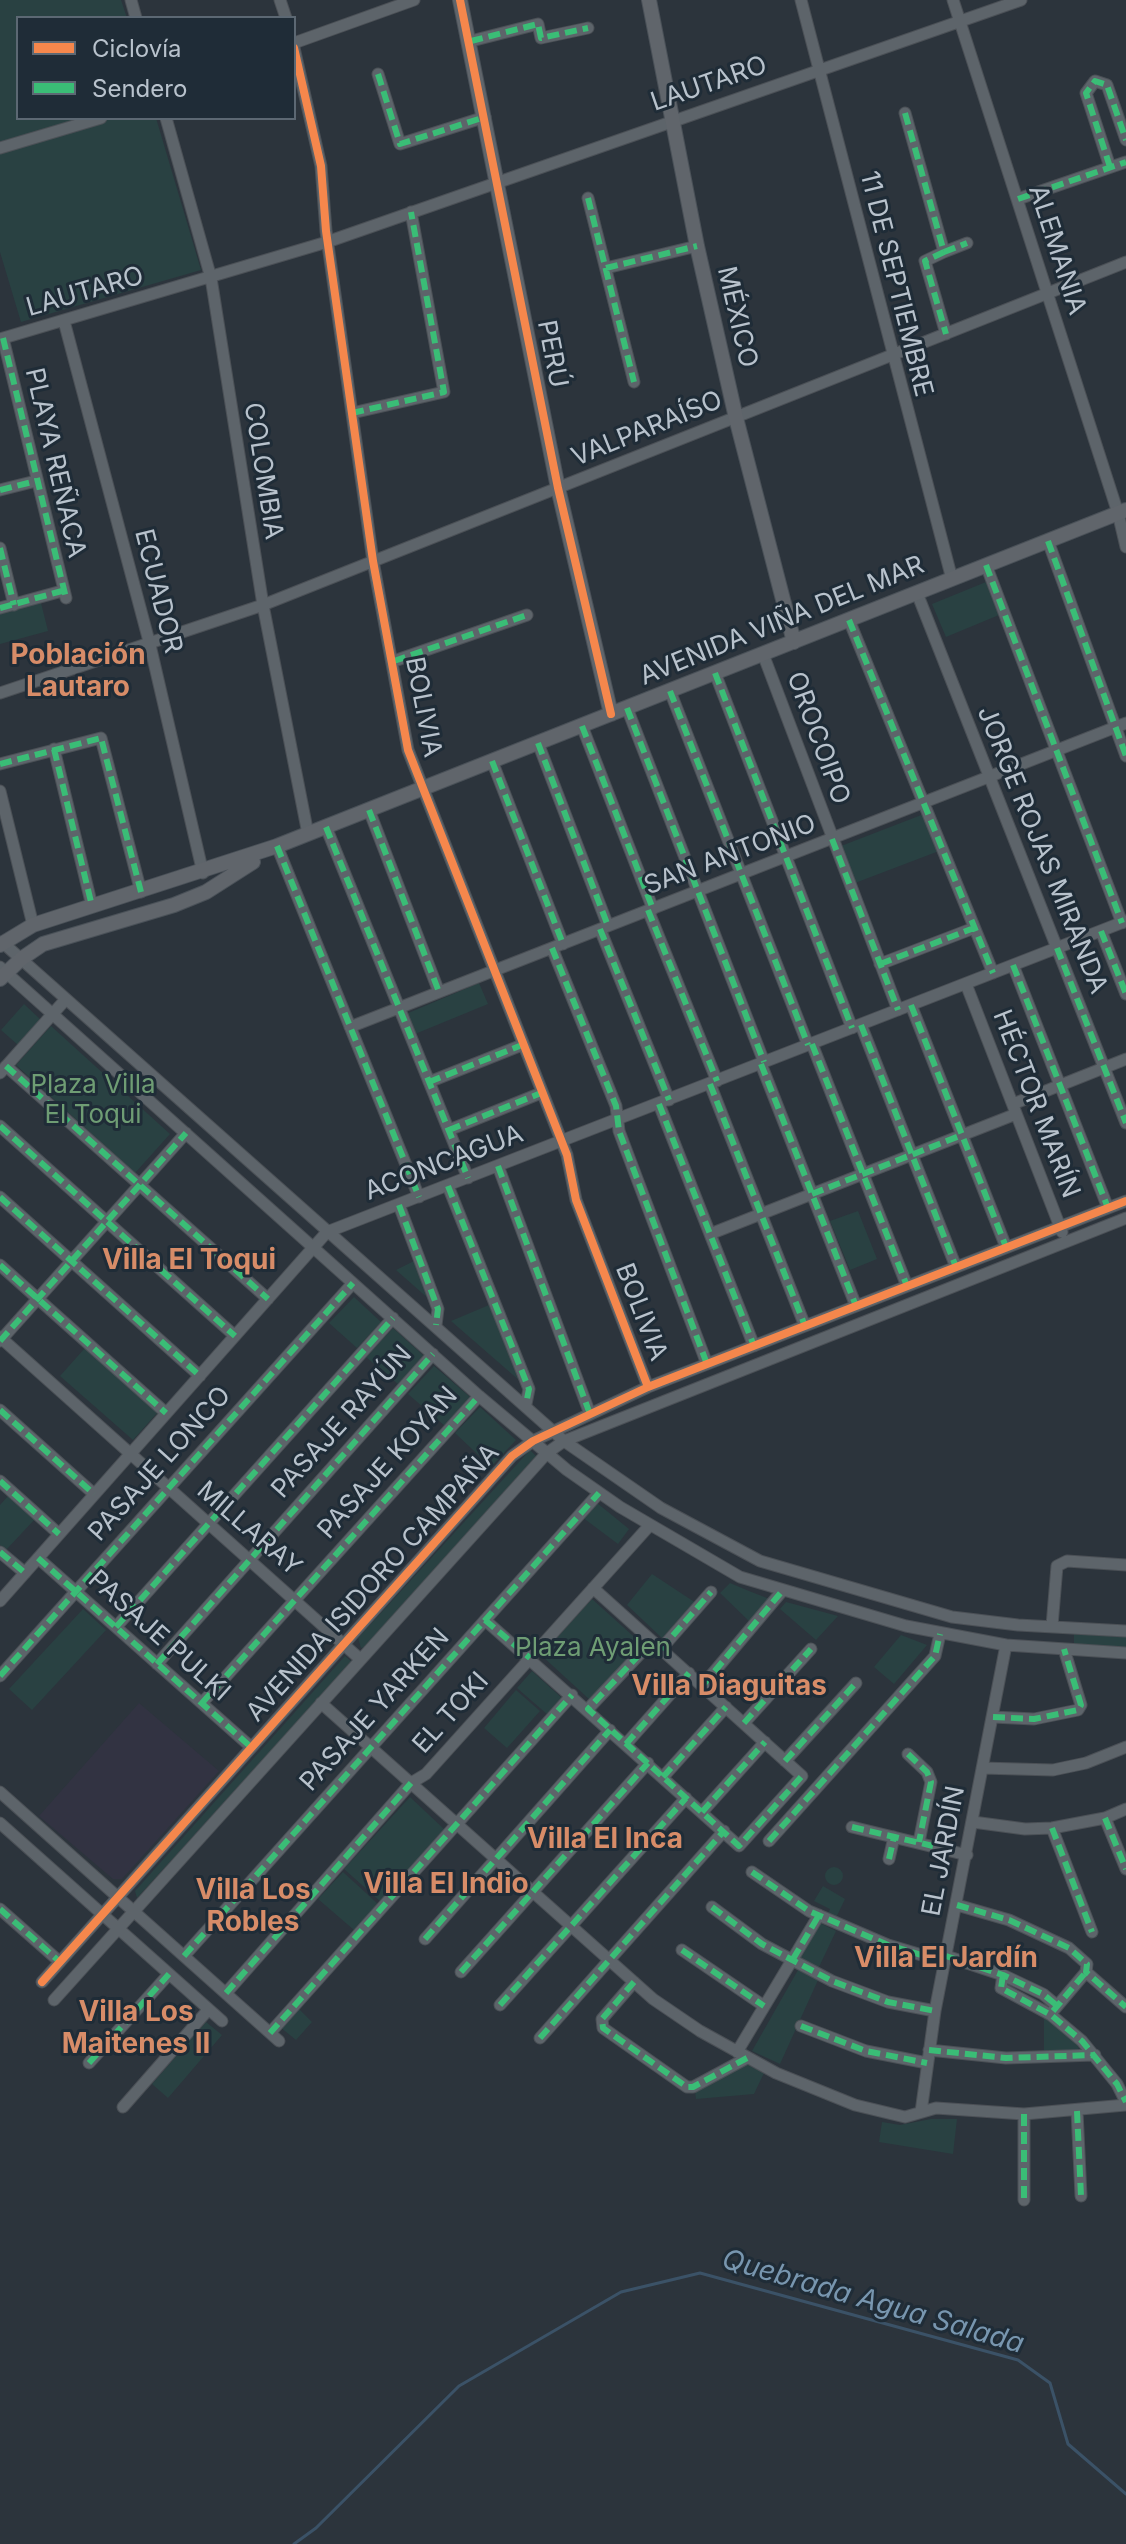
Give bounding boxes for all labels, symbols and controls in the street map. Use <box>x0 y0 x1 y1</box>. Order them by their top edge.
legend <box>16 16 296 120</box>
text: Ciclovía <box>92 34 182 63</box>
street label: LAUTARO <box>647 50 771 118</box>
text: Sendero <box>92 74 187 103</box>
street label: 11 DE SEPTIEMBRE <box>853 168 939 400</box>
street label: ALEMANIA <box>1021 181 1093 319</box>
street label: LAUTARO <box>23 260 147 324</box>
street label: MÉXICO <box>710 263 764 371</box>
street label: PERÚ <box>530 317 574 391</box>
street label: PLAYA REÑACA <box>18 365 92 561</box>
street label: VALPARAÍSO <box>567 385 727 473</box>
street label: COLOMBIA <box>237 400 289 542</box>
street label: ECUADOR <box>128 526 188 656</box>
street label: AVENIDA VIÑA DEL MAR <box>635 550 929 692</box>
district label: Población Lautaro <box>10 639 146 705</box>
street label: BOLIVIA <box>398 654 448 760</box>
street label: OROCOIPO <box>780 667 856 809</box>
street label: JORGE ROJAS MIRANDA <box>970 702 1114 998</box>
street label: SAN ANTONIO <box>640 808 820 902</box>
street label: HÉCTOR MARÍN <box>986 1006 1086 1202</box>
park label: Plaza Villa El Toqui <box>30 1069 156 1130</box>
street label: ACONCAGUA <box>360 1118 528 1208</box>
district label: Villa El Toqui <box>102 1244 276 1278</box>
street label: BOLIVIA <box>608 1259 674 1365</box>
street label: PASAJE RAYÚN <box>265 1339 419 1505</box>
street label: PASAJE LONCO <box>82 1380 238 1548</box>
street label: PASAJE KOYAN <box>312 1381 464 1545</box>
street label: AVENIDA ISIDORO CAMPAÑA <box>240 1438 506 1728</box>
street label: MILLARAY <box>190 1475 308 1583</box>
street label: PASAJE PULKI <box>82 1564 236 1708</box>
street label: PASAJE YARKEN <box>294 1622 456 1798</box>
park label: Plaza Ayalen <box>515 1632 671 1664</box>
street label: EL TOKI <box>407 1666 495 1760</box>
district label: Villa Diaguitas <box>631 1670 827 1704</box>
street label: EL JARDÍN <box>916 1783 972 1919</box>
district label: Villa El Inca <box>527 1823 683 1857</box>
district label: Villa El Indio <box>363 1868 529 1902</box>
district label: Villa Los Robles <box>195 1874 311 1940</box>
district label: Villa El Jardín <box>854 1942 1038 1976</box>
district label: Villa Los Maitenes II <box>62 1996 210 2062</box>
water label: Quebrada Agua Salada <box>718 2243 1028 2361</box>

